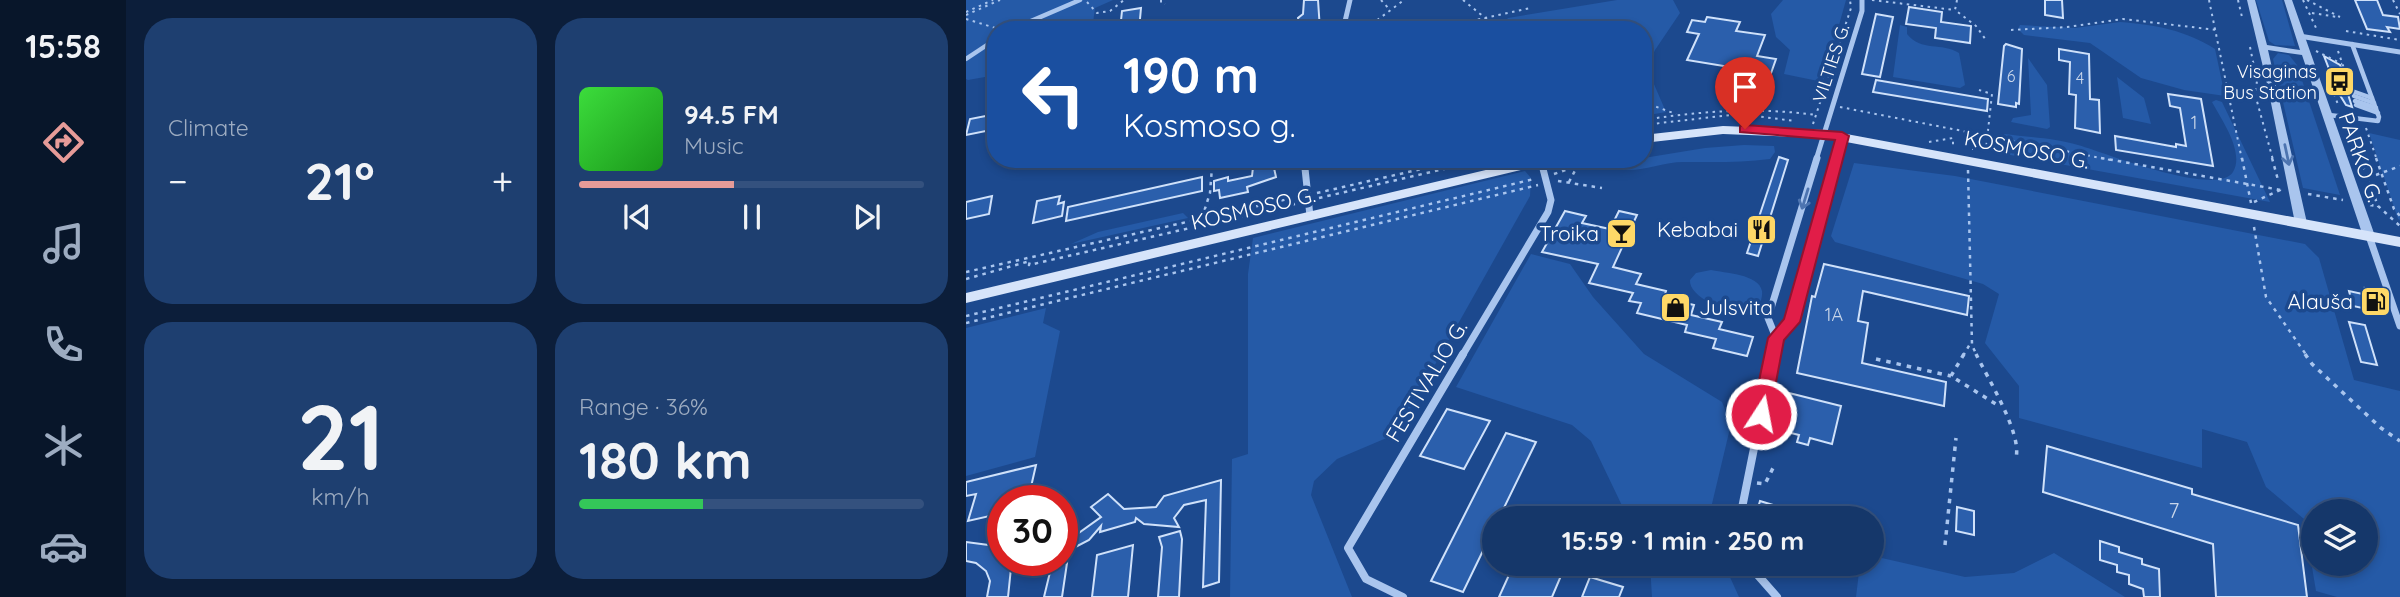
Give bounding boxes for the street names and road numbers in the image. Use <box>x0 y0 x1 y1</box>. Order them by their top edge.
street label: VILTIES G. <box>1807 21 1855 105</box>
street label: PARKO G. <box>2334 109 2388 205</box>
street label: KOSMOSO G. <box>1962 124 2092 174</box>
street label: KOSMOSO G. <box>1188 181 1318 235</box>
street label: FESTIVALIO G. <box>1380 316 1472 446</box>

